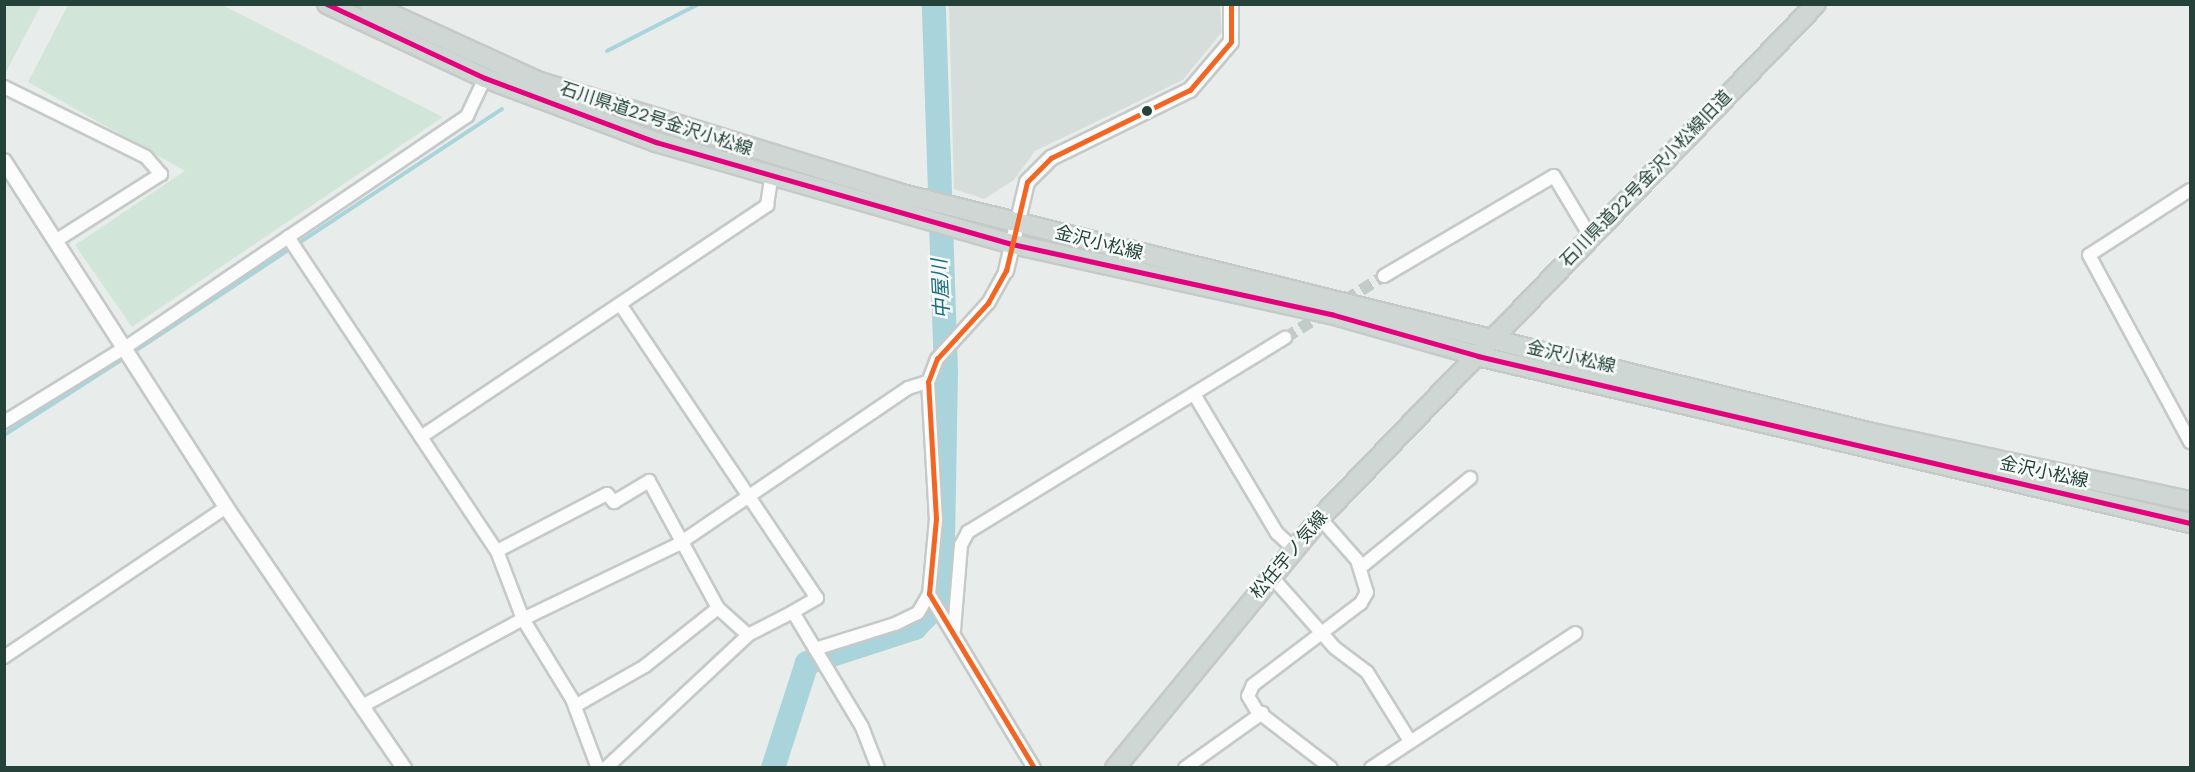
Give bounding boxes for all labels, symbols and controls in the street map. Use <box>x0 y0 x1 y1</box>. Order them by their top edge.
street label: 石川県道22号金沢小松線 <box>557 78 755 160</box>
street label: 石川県道22号金沢小松線旧道 <box>1556 86 1736 272</box>
unlabelled marker <box>1141 105 1153 117</box>
street label: 金沢小松線 <box>1053 222 1145 264</box>
water label: 中屋川 <box>927 258 955 320</box>
street label: 金沢小松線 <box>1525 336 1617 378</box>
street label: 金沢小松線 <box>1998 452 2090 492</box>
street label: 松任宇ノ気線 <box>1246 507 1332 603</box>

